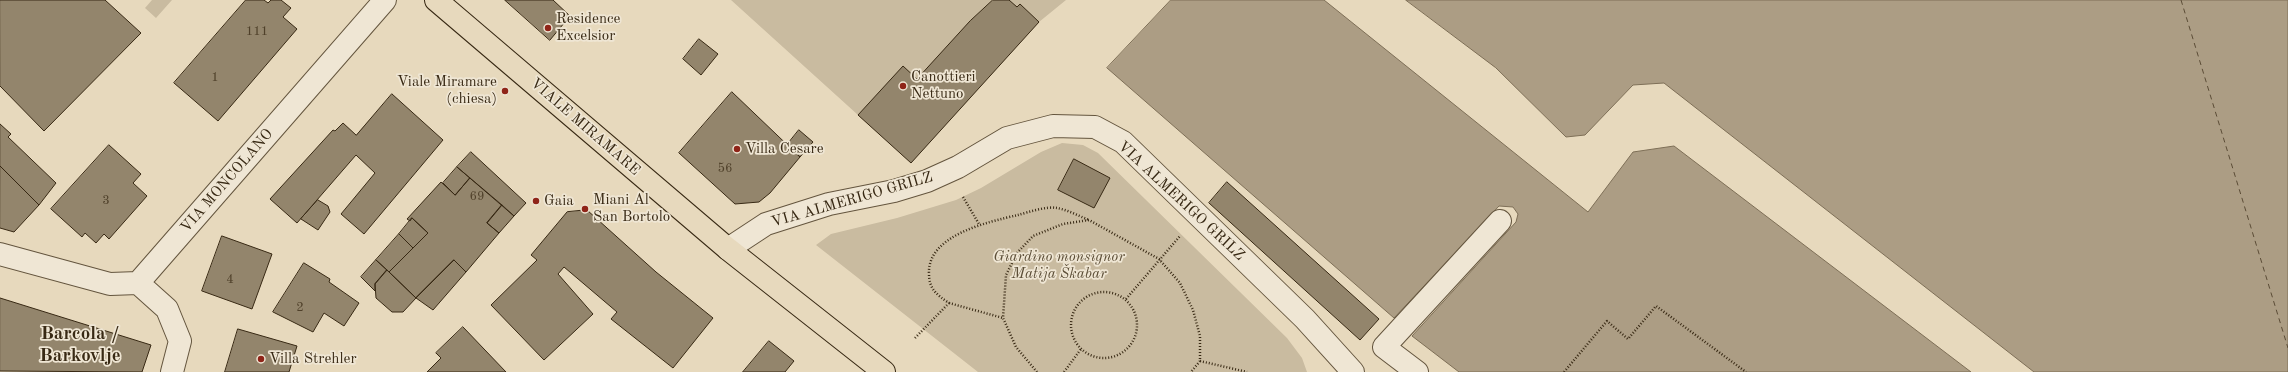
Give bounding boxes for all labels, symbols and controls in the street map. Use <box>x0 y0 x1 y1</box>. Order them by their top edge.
place label: Residence Excelsior <box>556 10 620 45</box>
marker: Residence Excelsior <box>543 23 553 33</box>
house number: 111 <box>246 24 268 40</box>
place label: Canottieri Nettuno <box>911 68 976 103</box>
house number: 1 <box>211 70 219 86</box>
place label: Viale Miramare (chiesa) <box>397 73 497 108</box>
street label: VIALE MIRAMARE <box>527 74 643 180</box>
marker: Canottieri Nettuno <box>898 81 908 91</box>
marker: Viale Miramare (chiesa) <box>500 86 510 96</box>
street label: VIA MONCOLANO <box>177 125 277 237</box>
street label: VIA ALMERIGO GRILZ <box>1114 137 1248 265</box>
place label: Villa Cesare <box>745 140 824 158</box>
marker: Villa Cesare <box>732 144 742 154</box>
house number: 56 <box>717 161 733 177</box>
street label: VIA ALMERIGO GRILZ <box>769 168 935 232</box>
house number: 69 <box>469 189 485 205</box>
place label: Miani Al San Bortolo <box>593 191 670 226</box>
place label: Gaia <box>544 192 574 210</box>
house number: 3 <box>102 193 110 209</box>
marker: Gaia <box>531 196 541 206</box>
marker: Miani Al San Bortolo <box>580 204 590 214</box>
park label: Giardino monsignor Matija Škabar <box>993 248 1125 283</box>
house number: 4 <box>226 272 234 288</box>
house number: 2 <box>296 300 304 316</box>
district label: Barcola / Barkovlje <box>39 323 121 367</box>
place label: Villa Strehler <box>269 350 357 368</box>
marker: Villa Strehler <box>256 354 266 364</box>

